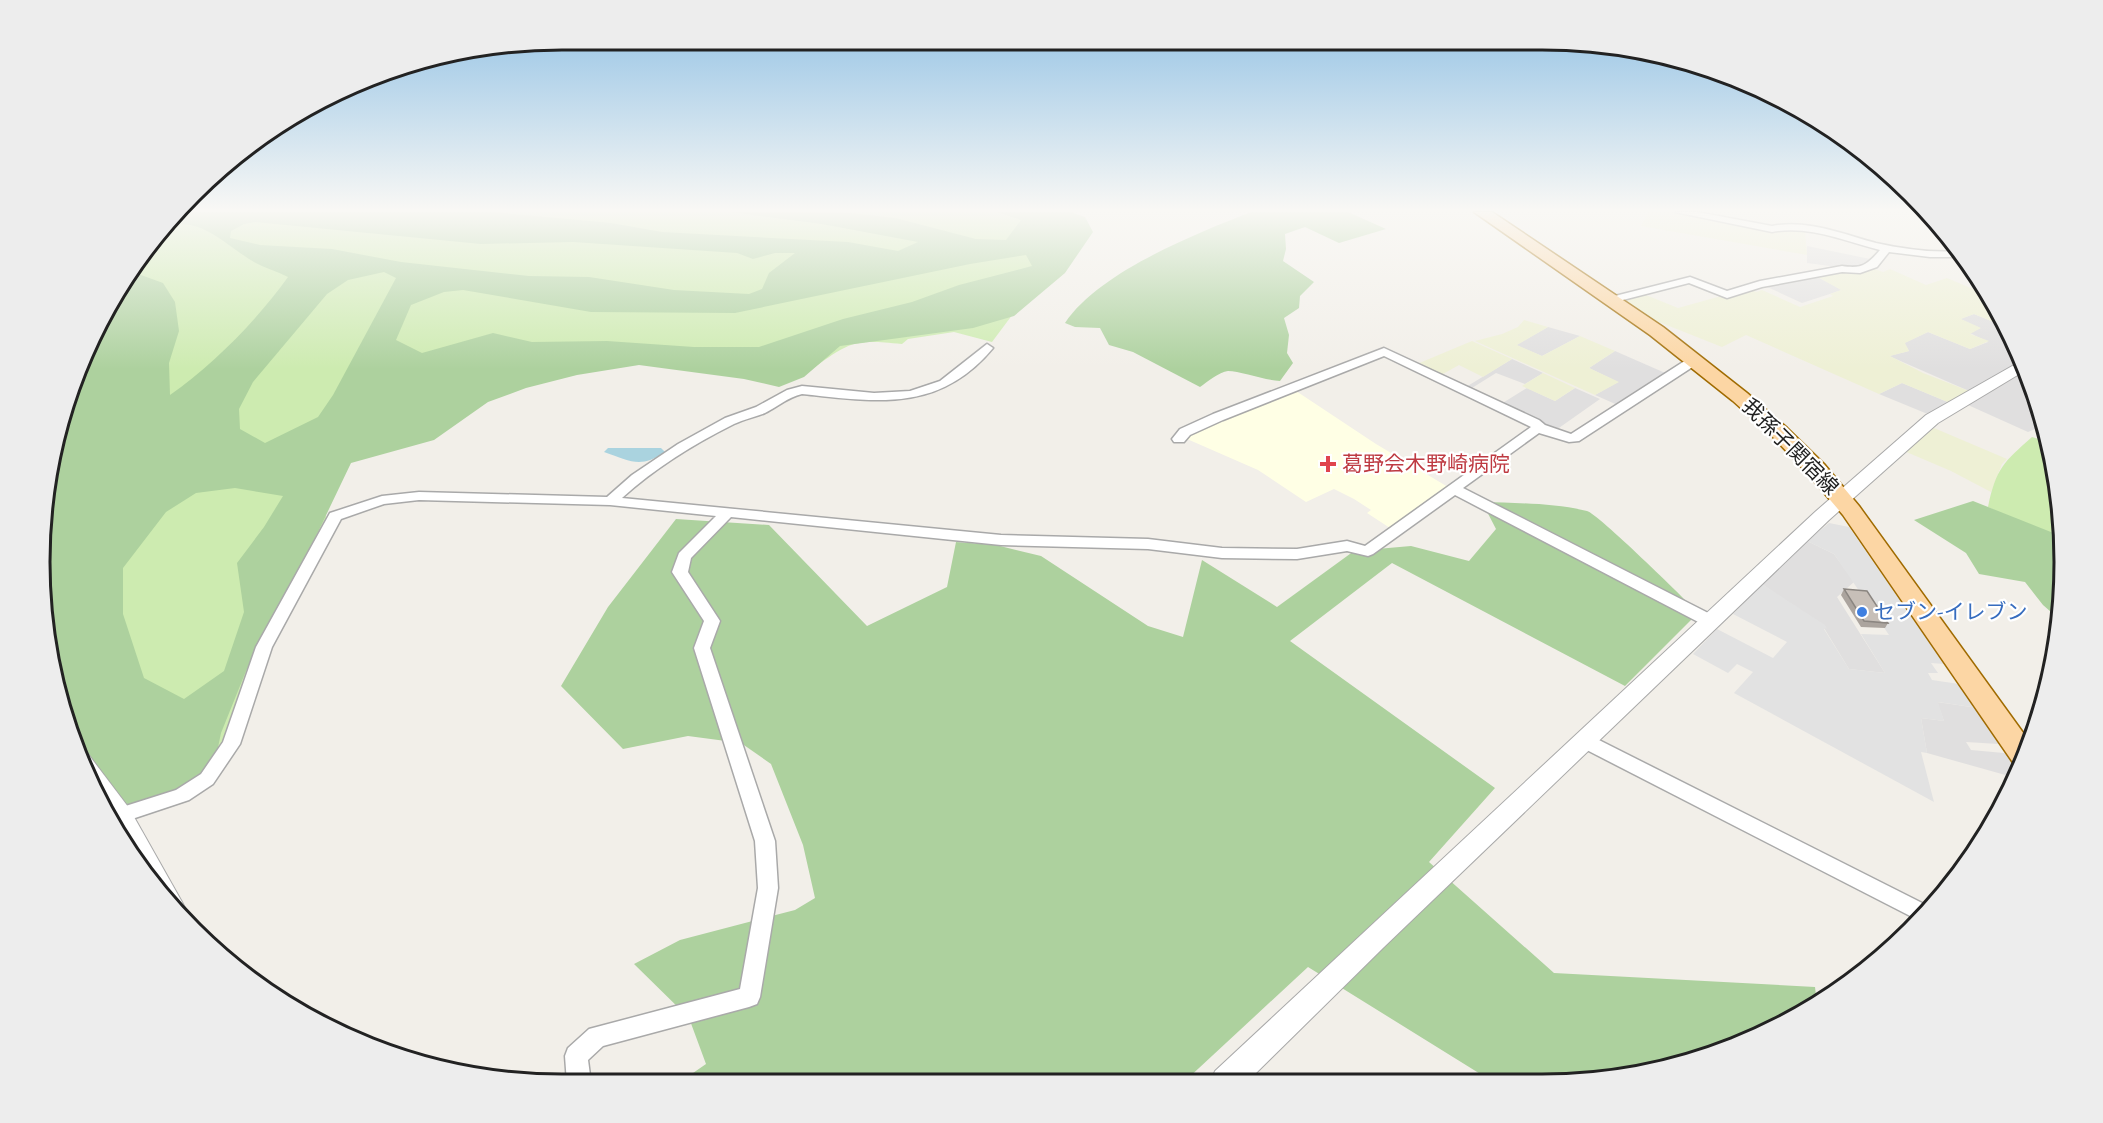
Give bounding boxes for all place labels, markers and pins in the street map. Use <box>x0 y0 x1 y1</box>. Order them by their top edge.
place label: 葛野会木野崎病院 <box>1342 453 1510 475</box>
marker: 葛野会木野崎病院 <box>1319 455 1337 473</box>
place label: セブン-イレブン <box>1874 600 2027 623</box>
marker: セブン-イレブン <box>1855 605 1869 619</box>

